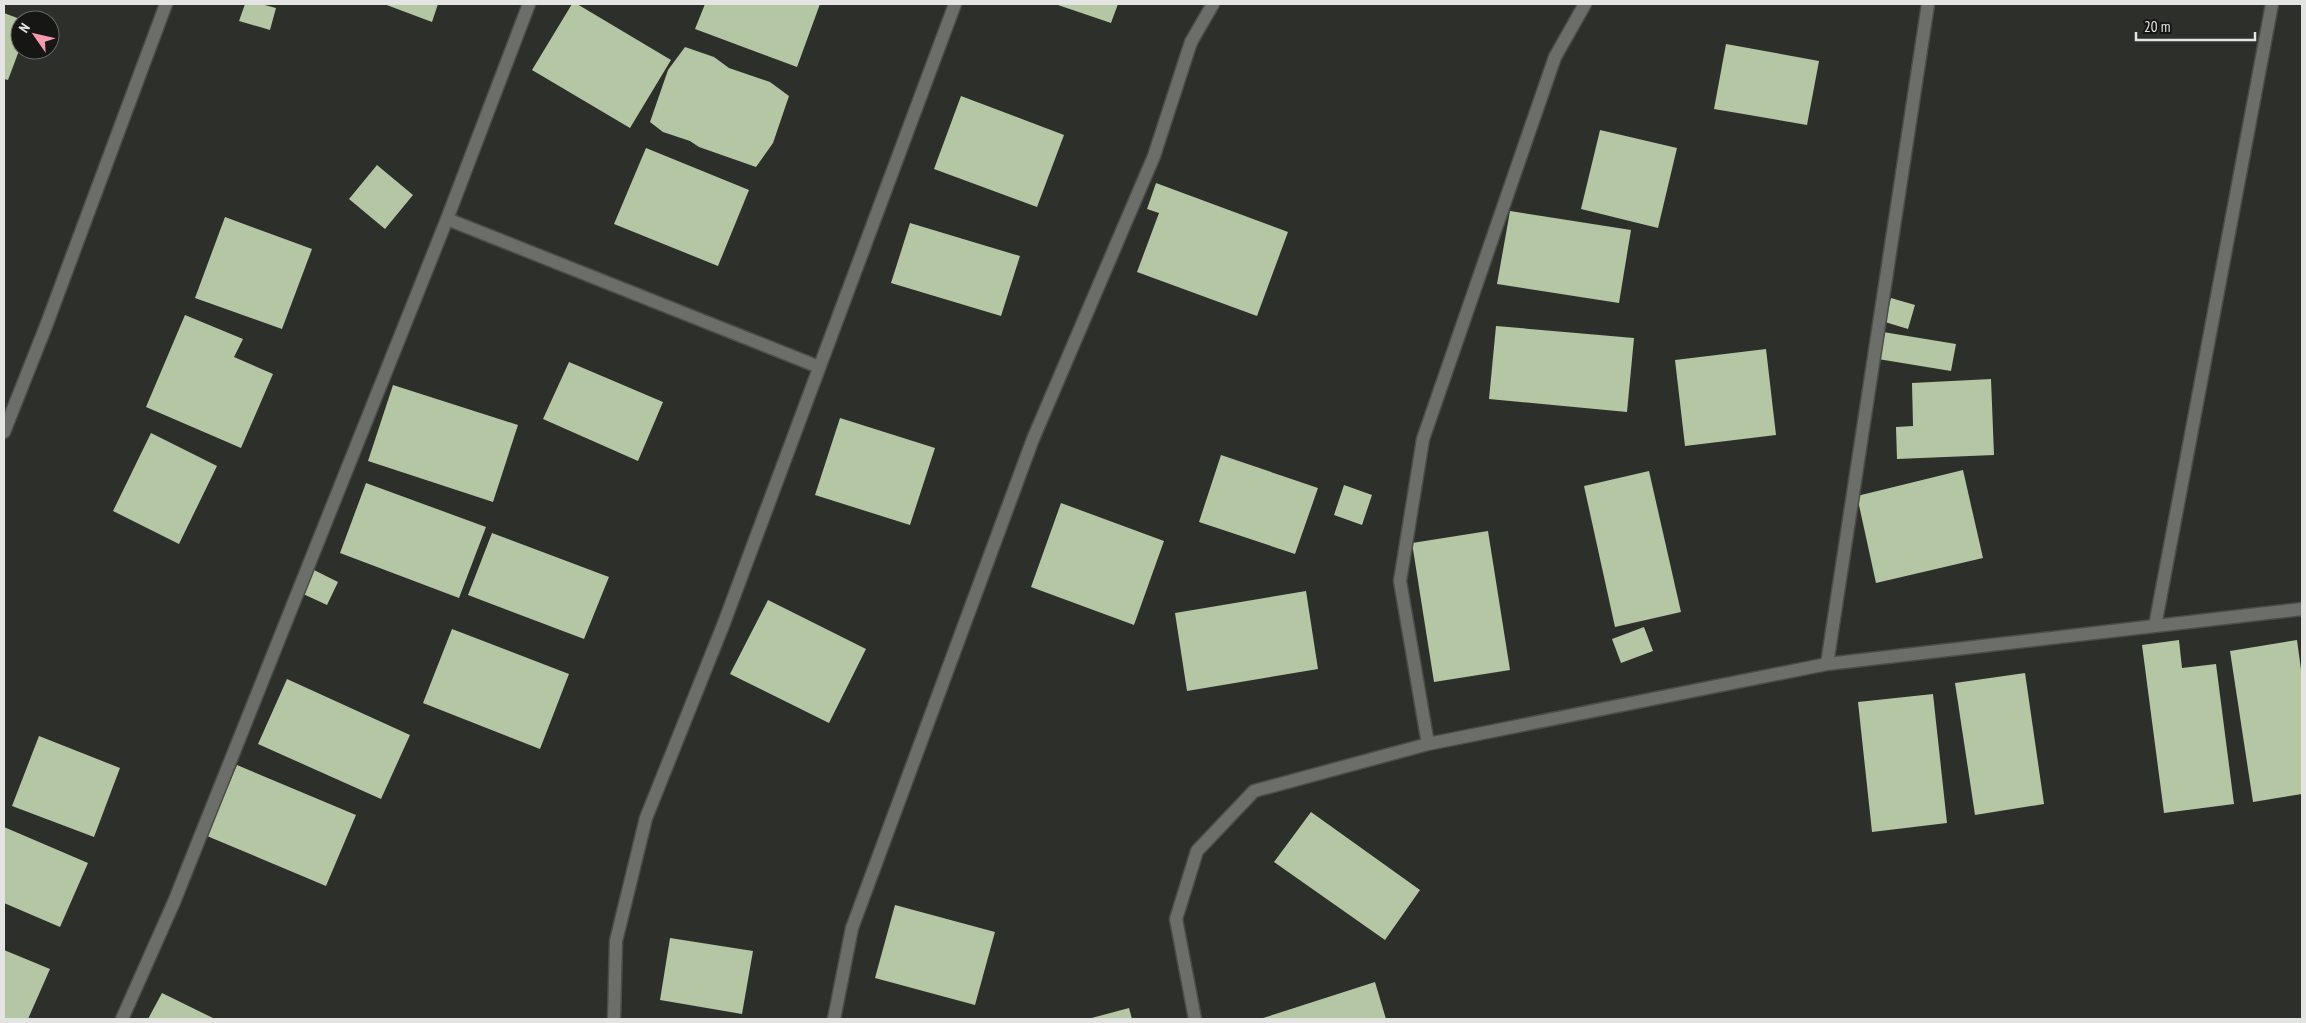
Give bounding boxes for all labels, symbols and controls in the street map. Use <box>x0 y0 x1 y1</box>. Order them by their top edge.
north arrow <box>10 10 60 60</box>
scale bar <box>2136 10 2255 42</box>
text: 20 m <box>2144 17 2170 36</box>
text: N <box>15 20 34 36</box>

